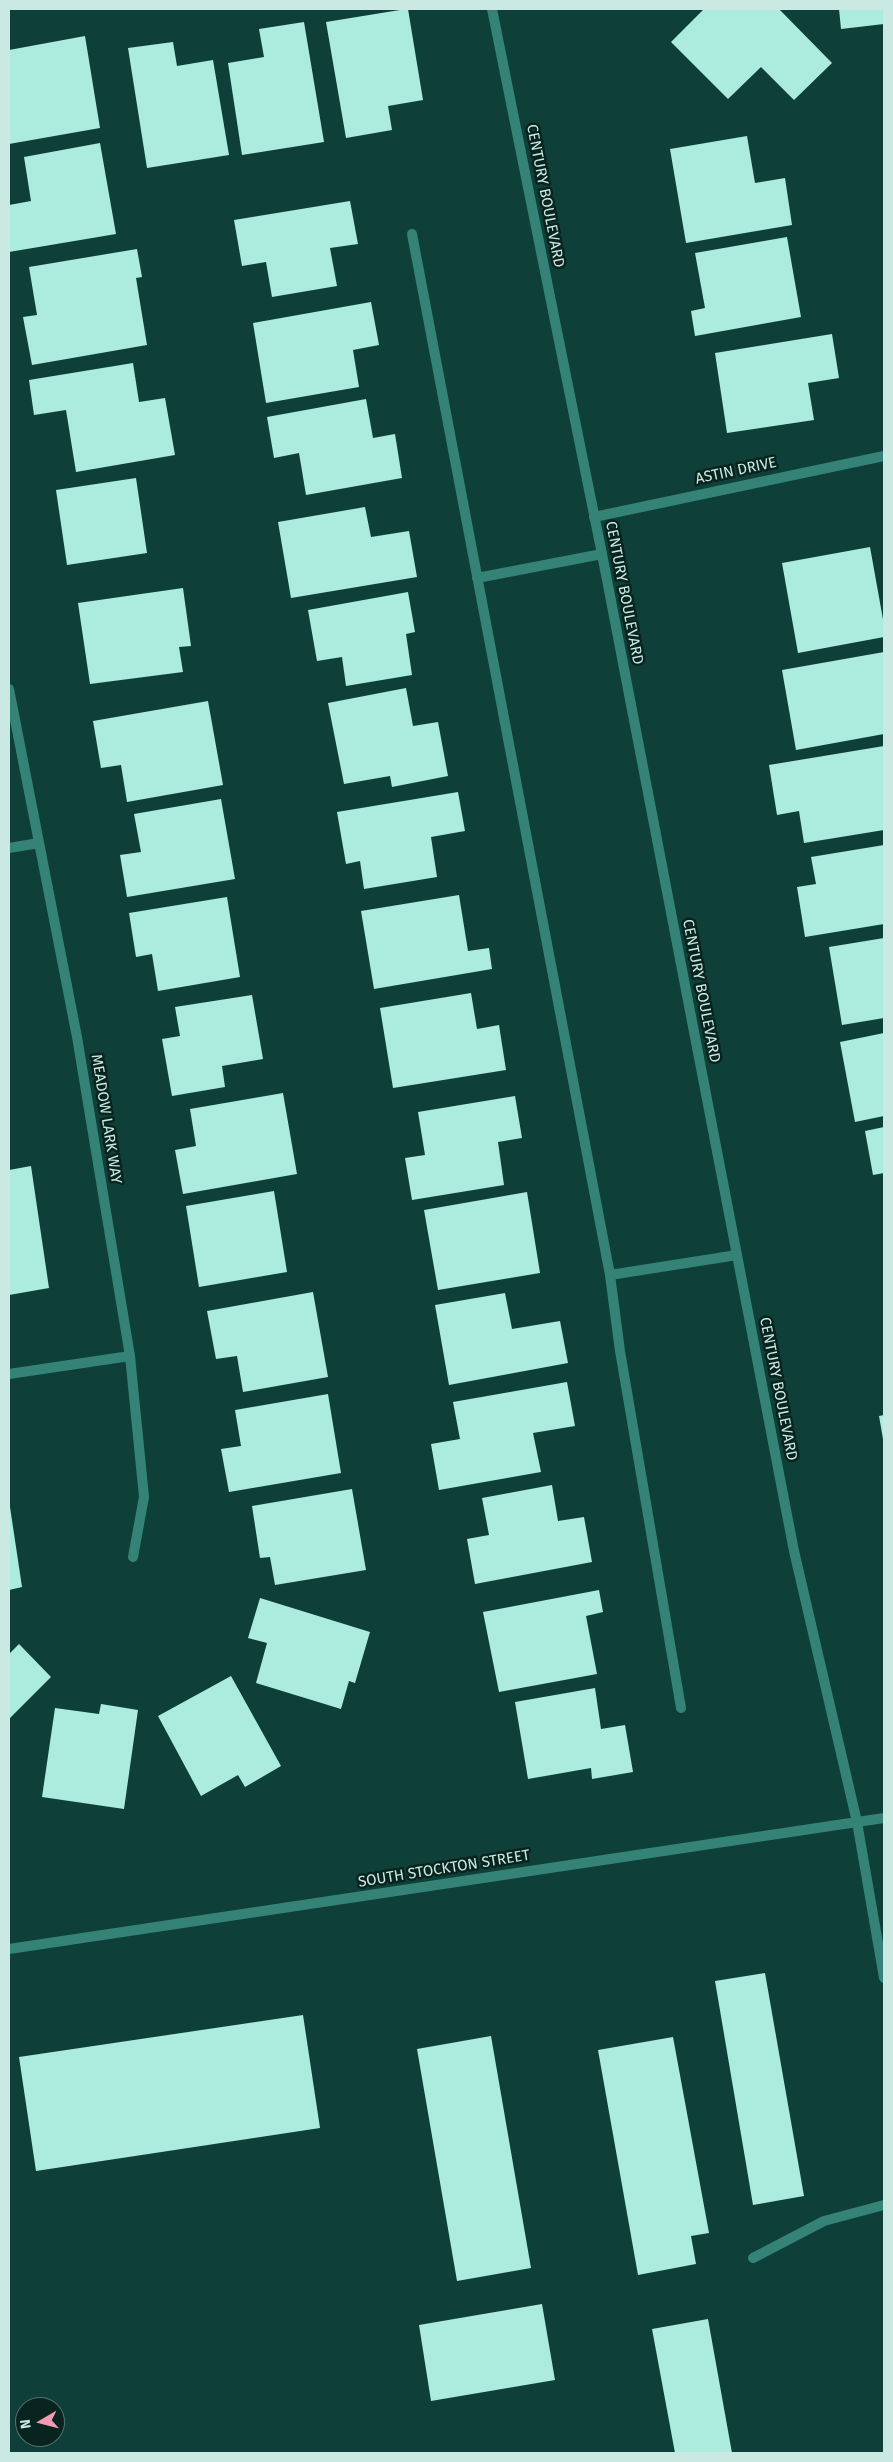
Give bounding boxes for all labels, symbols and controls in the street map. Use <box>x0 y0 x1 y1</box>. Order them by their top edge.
street label: CENTURY BOULEVARD <box>522 123 568 269</box>
street label: ASTIN DRIVE <box>694 454 778 488</box>
street label: CENTURY BOULEVARD <box>601 520 647 666</box>
street label: CENTURY BOULEVARD <box>678 918 724 1064</box>
street label: MEADOW LARK WAY <box>87 1053 125 1185</box>
street label: CENTURY BOULEVARD <box>755 1316 801 1462</box>
street label: SOUTH STOCKTON STREET <box>357 1847 531 1891</box>
north arrow <box>15 2397 65 2447</box>
text: N <box>17 2418 35 2430</box>

